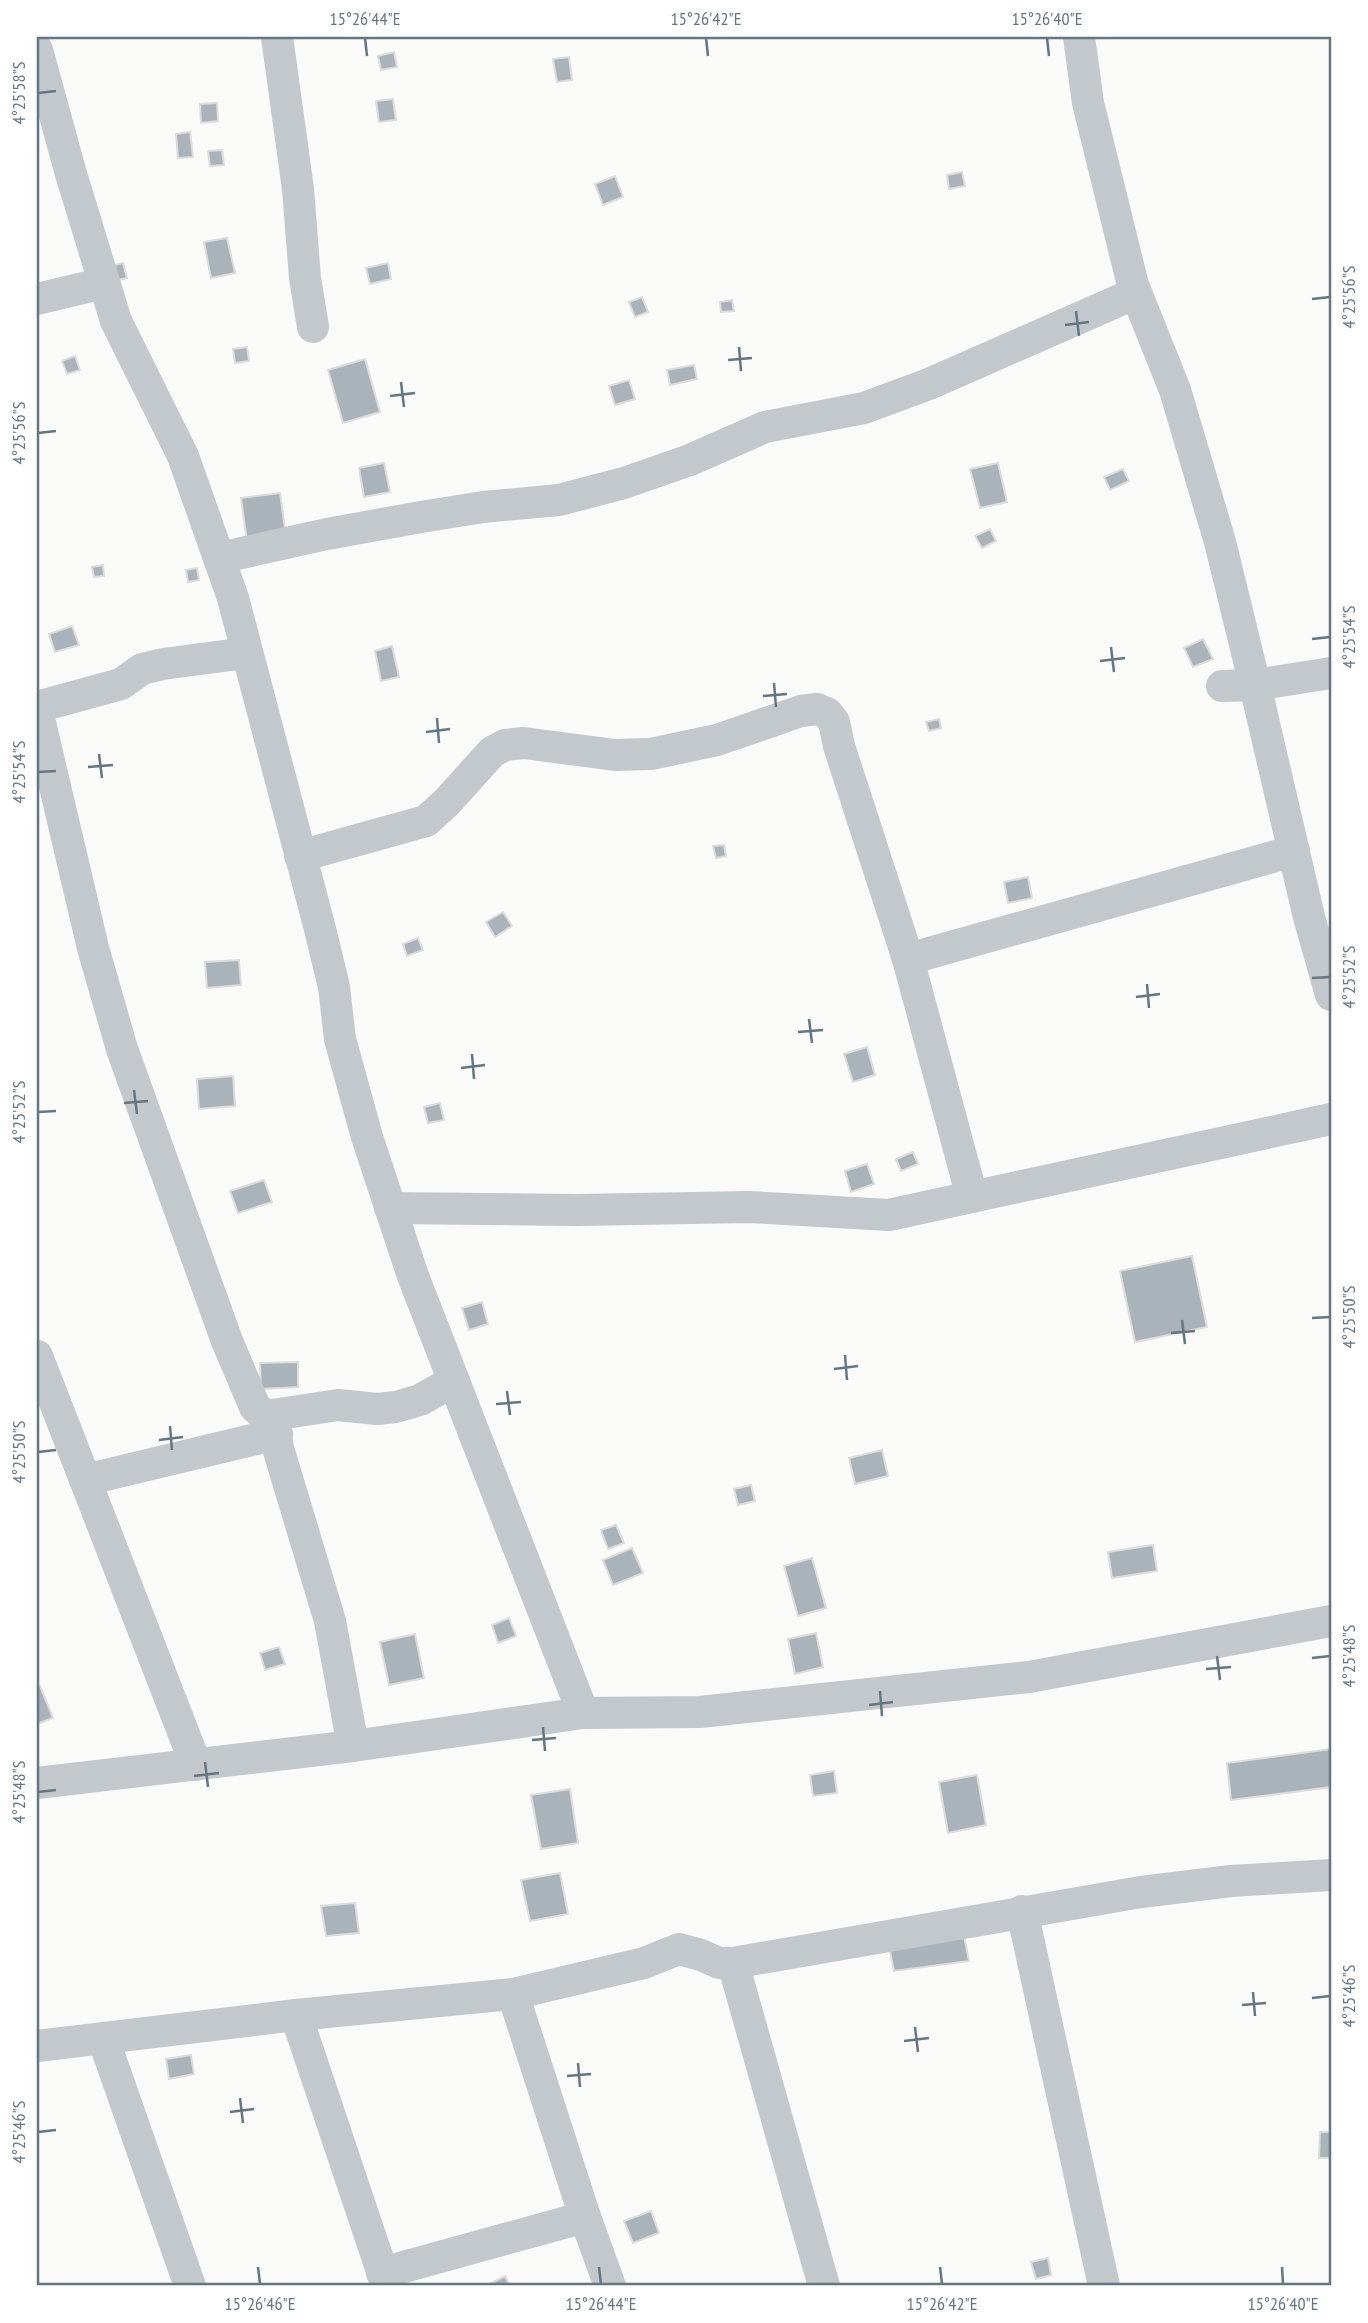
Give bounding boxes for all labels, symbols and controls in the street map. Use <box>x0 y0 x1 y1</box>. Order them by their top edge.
text: 15°26'44"E <box>330 7 400 30</box>
text: 15°26'42"E <box>671 7 741 30</box>
text: 15°26'40"E <box>1012 7 1082 30</box>
text: 4°25'58"S <box>7 61 30 124</box>
text: 4°25'56"S <box>1337 265 1360 328</box>
text: 4°25'56"S <box>7 401 30 464</box>
text: 4°25'54"S <box>1337 605 1360 668</box>
text: 4°25'54"S <box>7 740 30 803</box>
text: 4°25'52"S <box>1337 945 1360 1008</box>
text: 4°25'52"S <box>7 1080 30 1143</box>
text: 4°25'50"S <box>1337 1285 1360 1348</box>
text: 4°25'50"S <box>7 1420 30 1483</box>
text: 4°25'48"S <box>1337 1624 1360 1687</box>
text: 4°25'48"S <box>7 1760 30 1823</box>
text: 4°25'46"S <box>1337 1964 1360 2027</box>
text: 4°25'46"S <box>7 2100 30 2163</box>
text: 15°26'46"E <box>225 2292 295 2315</box>
text: 15°26'44"E <box>566 2292 636 2315</box>
text: 15°26'42"E <box>907 2292 977 2315</box>
text: 15°26'40"E <box>1248 2292 1318 2315</box>

